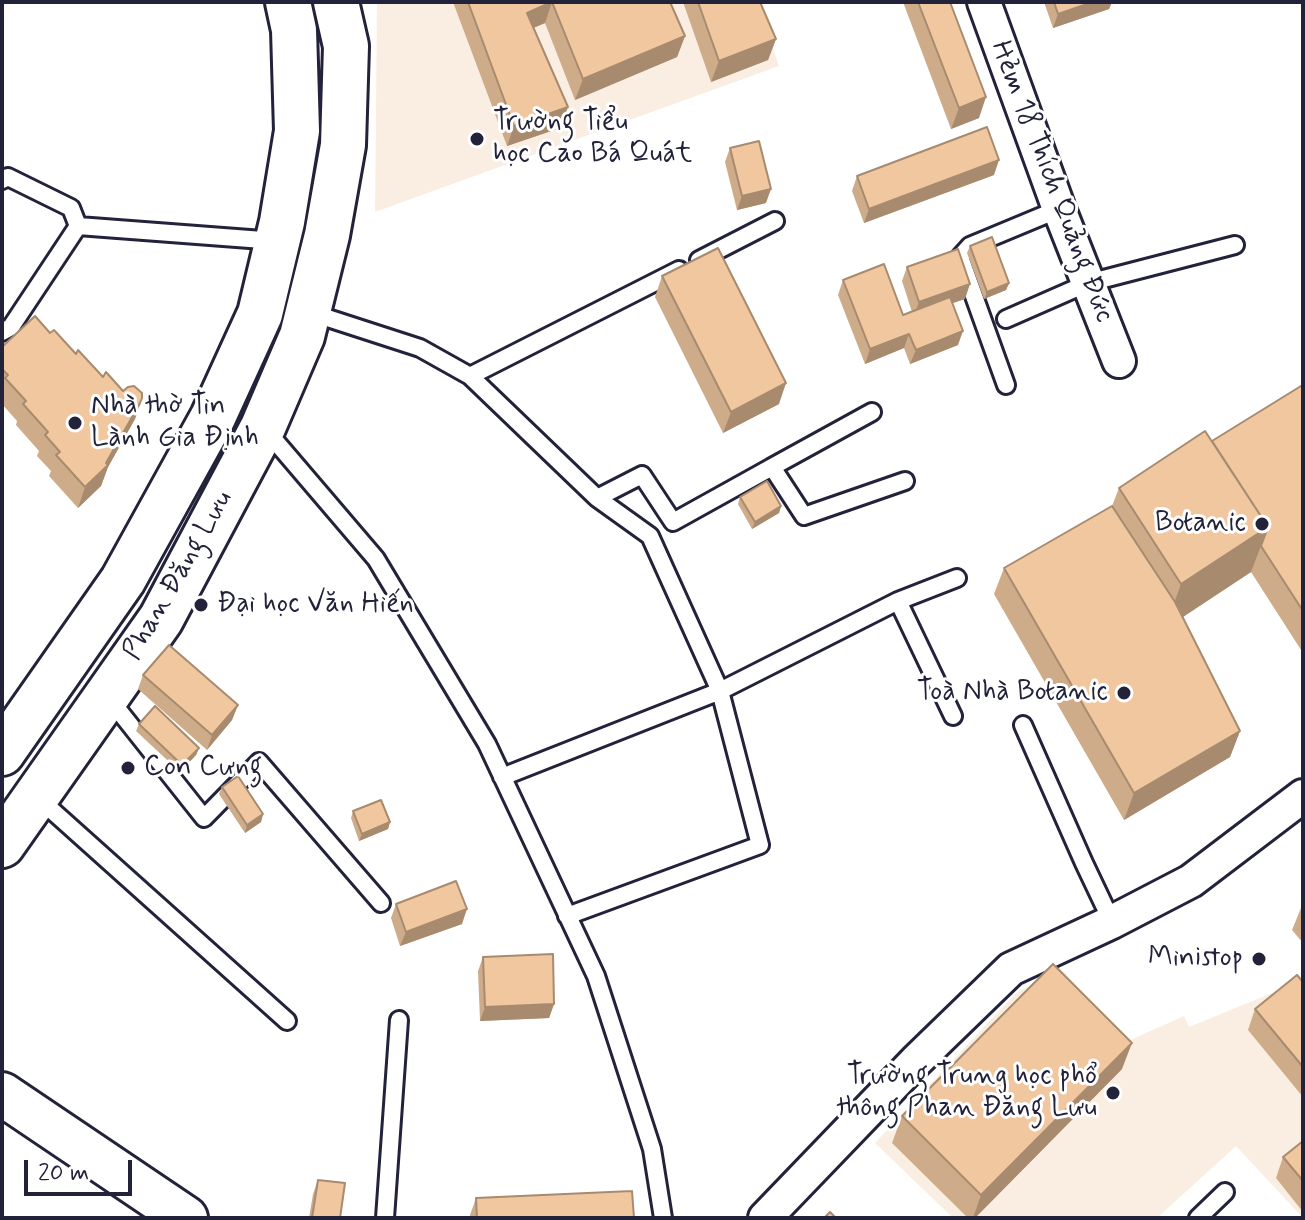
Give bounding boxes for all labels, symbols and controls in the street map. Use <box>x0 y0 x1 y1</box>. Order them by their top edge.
street label: Hẻm 18 Thích Quảng Đức <box>982 37 1120 327</box>
place label: Trường Tiểu học Cao Bá Quát <box>493 106 692 172</box>
marker: Trường Tiểu học Cao Bá Quát <box>468 130 486 148</box>
place label: Nhà thờ Tin Lành Gia Định <box>91 390 259 456</box>
marker: Nhà thờ Tin Lành Gia Định <box>66 414 84 432</box>
street label: Phan Đăng Lưu <box>117 485 241 667</box>
place label: Botanic <box>1155 507 1246 541</box>
marker: Botanic <box>1253 515 1271 533</box>
place label: Đại học Văn Hiến <box>217 588 414 622</box>
marker: Đại học Văn Hiến <box>192 596 210 614</box>
place label: Toà Nhà Botanic <box>917 676 1108 710</box>
marker: Toà Nhà Botanic <box>1115 684 1133 702</box>
place label: Con Cưng <box>144 751 262 785</box>
marker: Con Cưng <box>119 759 137 777</box>
place label: Ministop <box>1148 942 1243 976</box>
marker: Ministop <box>1250 950 1268 968</box>
place label: Trường Trung học phổ thông Phan Đăng Lưu <box>837 1060 1097 1126</box>
marker: Trường Trung học phổ thông Phan Đăng Lưu <box>1104 1084 1122 1102</box>
scale bar <box>28 1144 136 1194</box>
text: 20 m <box>38 1158 89 1189</box>

